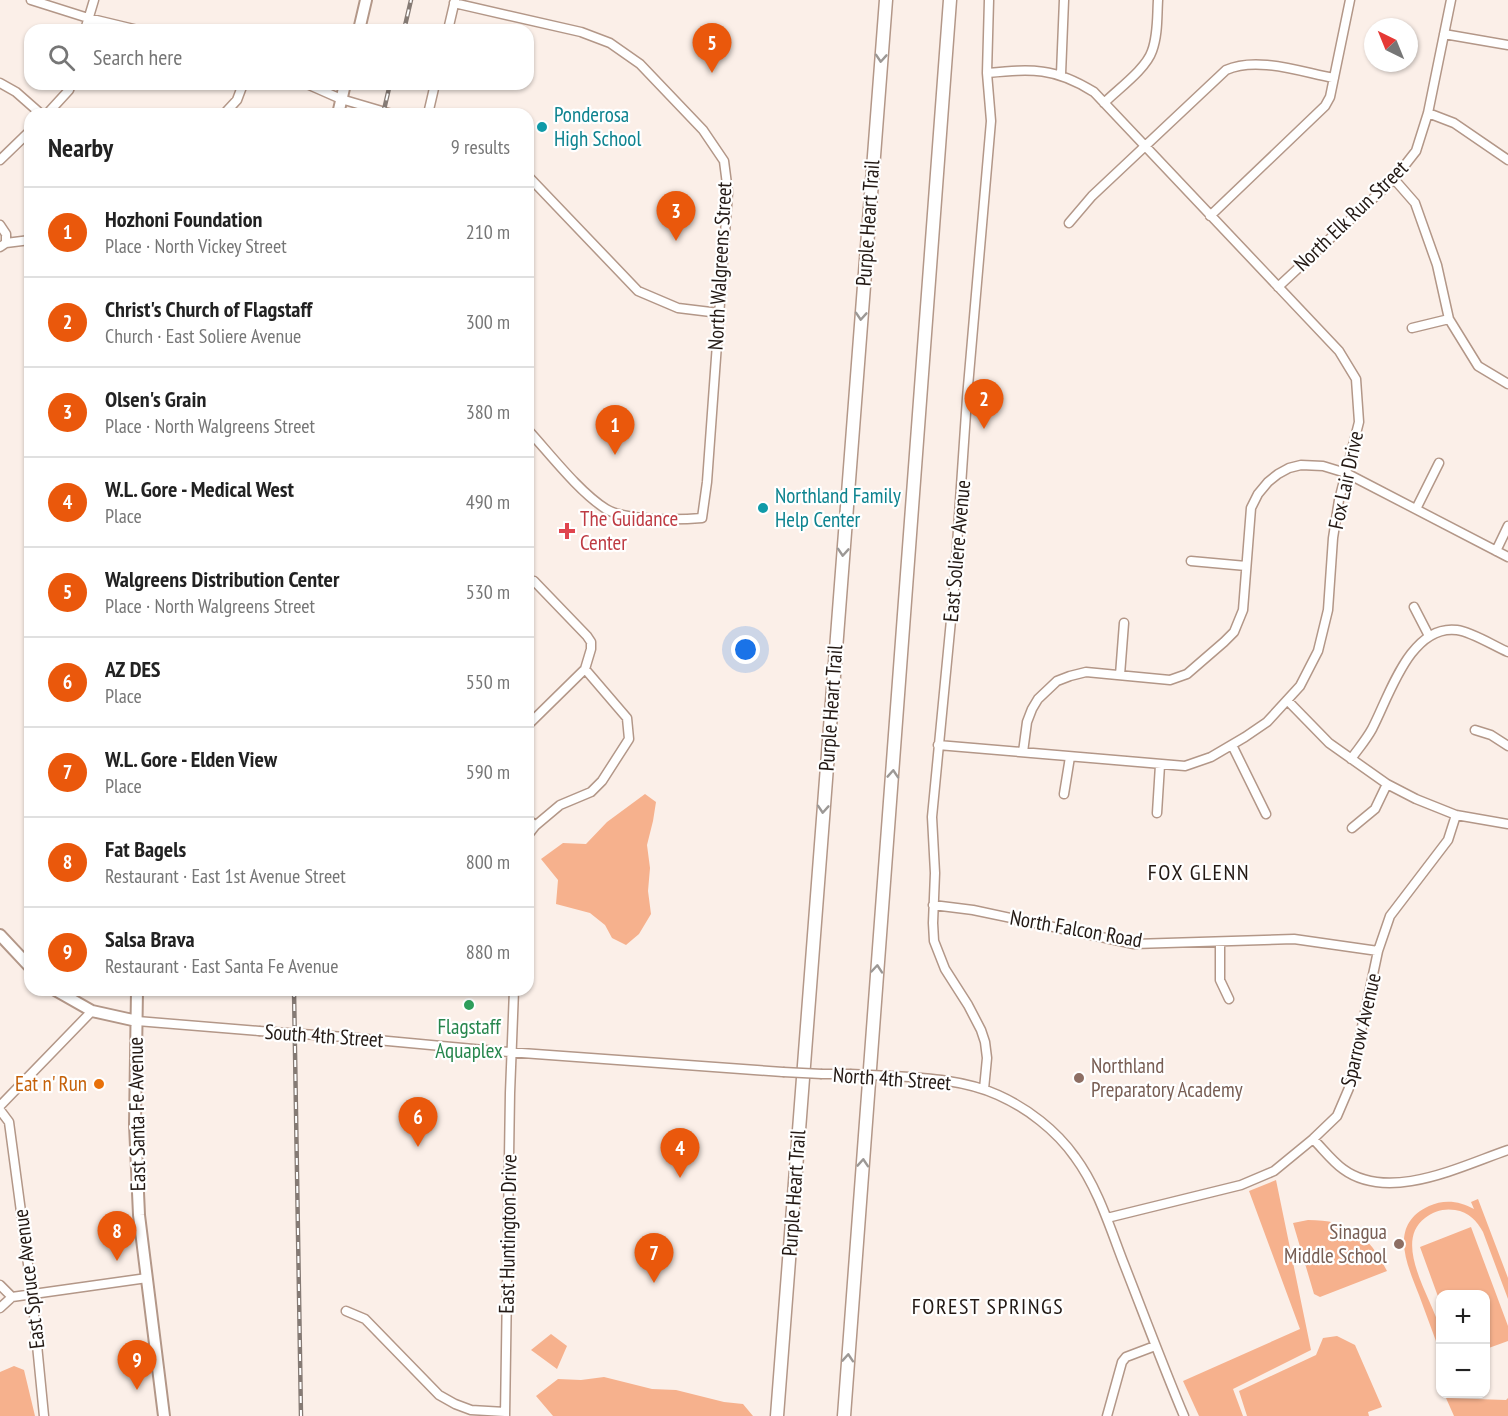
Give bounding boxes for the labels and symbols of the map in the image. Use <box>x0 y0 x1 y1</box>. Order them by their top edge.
north arrow <box>1364 18 1418 72</box>
pin: 5 <box>692 23 732 73</box>
one-way arrow <box>875 54 888 63</box>
place label: Ponderosa High School <box>554 101 641 152</box>
marker: Ponderosa High School <box>535 120 549 134</box>
street label: North Elk Run Street <box>1288 154 1414 277</box>
street label: Purple Heart Trail <box>850 159 885 287</box>
street label: North Walgreens Street <box>702 181 737 351</box>
pin: 3 <box>656 192 696 241</box>
one-way arrow <box>855 311 868 320</box>
pin: 2 <box>964 380 1004 429</box>
pin: 1 <box>596 406 634 455</box>
street label: Fox Lair Drive <box>1322 428 1369 531</box>
street label: East Soliere Avenue <box>937 479 976 623</box>
place label: Northland Family Help Center <box>775 482 901 533</box>
marker: Northland Family Help Center <box>756 501 770 515</box>
place label: The Guidance Center <box>580 505 678 556</box>
marker: The Guidance Center <box>558 522 576 540</box>
one-way arrow <box>837 547 850 556</box>
your location <box>731 635 760 664</box>
street label: Purple Heart Trail <box>813 644 848 772</box>
one-way arrow <box>886 770 899 779</box>
one-way arrow <box>817 805 830 814</box>
district label: FOX GLENN <box>1148 858 1250 886</box>
street label: North Falcon Road <box>1008 904 1144 953</box>
one-way arrow <box>870 964 883 973</box>
street label: Sparrow Avenue <box>1334 970 1387 1089</box>
marker: Flagstaff Aquaplex <box>462 998 476 1012</box>
place label: Flagstaff Aquaplex <box>435 1013 503 1064</box>
street label: South 4th Street <box>264 1018 385 1053</box>
street label: East Santa Fe Avenue <box>122 1037 151 1191</box>
place label: Northland Preparatory Academy <box>1091 1052 1243 1103</box>
street label: North 4th Street <box>832 1061 952 1096</box>
place label: Eat n' Run <box>15 1070 87 1097</box>
marker: Northland Preparatory Academy <box>1072 1071 1086 1085</box>
marker: Eat n' Run <box>92 1077 106 1091</box>
pin: 6 <box>398 1098 438 1147</box>
pin: 4 <box>660 1128 700 1178</box>
street label: Purple Heart Trail <box>776 1129 811 1257</box>
street label: East Huntington Drive <box>493 1154 522 1314</box>
one-way arrow <box>857 1159 870 1168</box>
street label: East Spruce Avenue <box>7 1208 50 1350</box>
pin: 8 <box>98 1212 136 1261</box>
place label: Sinagua Middle School <box>1284 1218 1387 1269</box>
pin: 7 <box>634 1234 674 1283</box>
marker: Sinagua Middle School <box>1392 1237 1406 1251</box>
district label: FOREST SPRINGS <box>912 1292 1064 1320</box>
pin: 9 <box>118 1340 156 1390</box>
one-way arrow <box>842 1353 855 1362</box>

